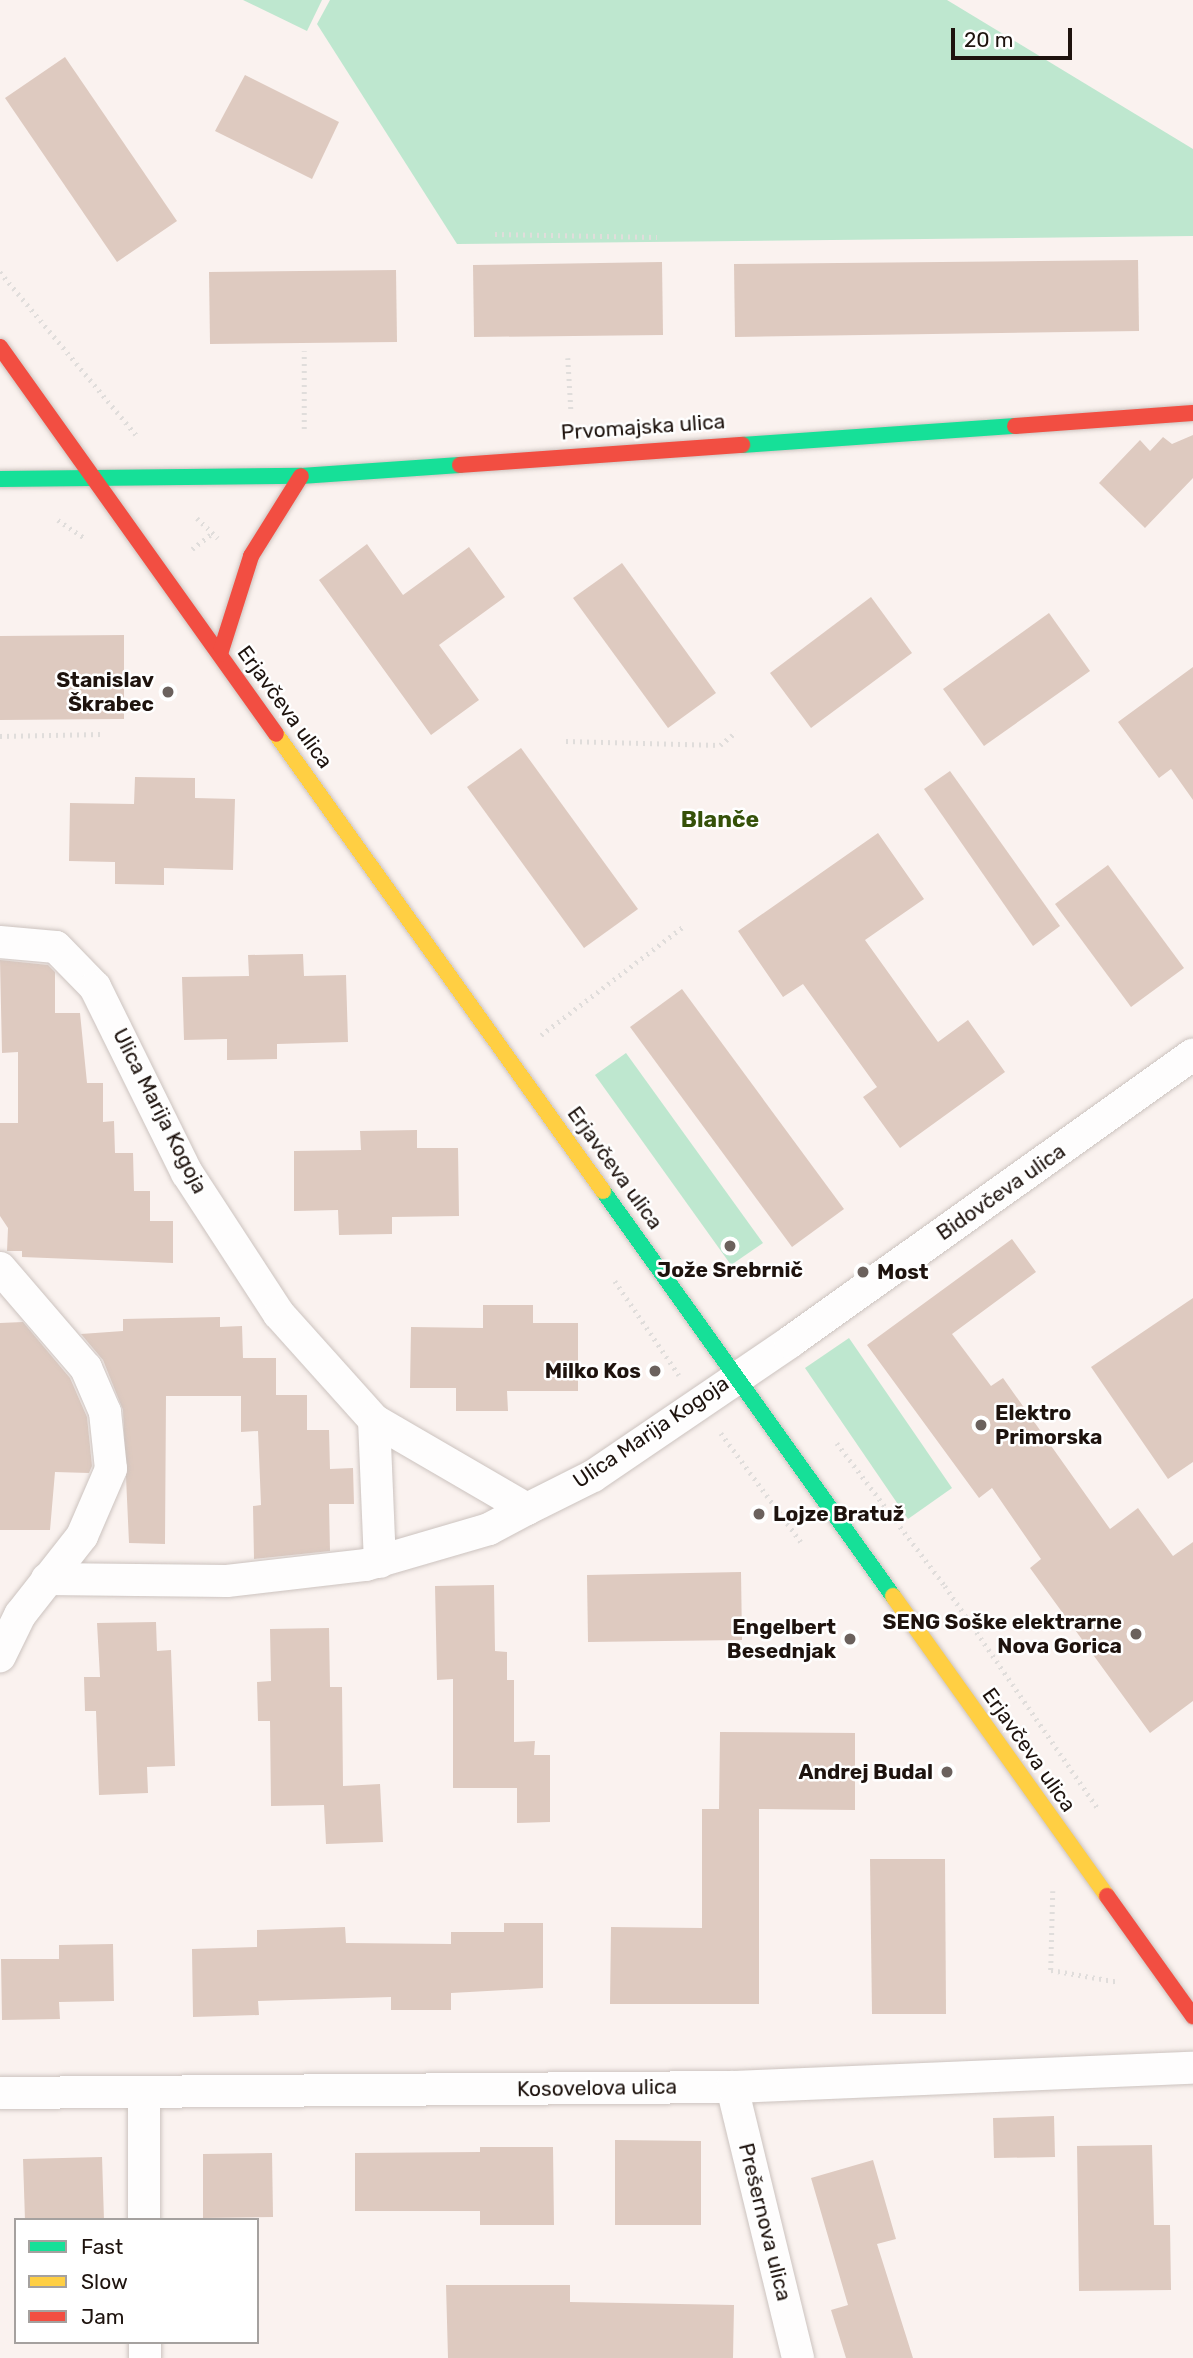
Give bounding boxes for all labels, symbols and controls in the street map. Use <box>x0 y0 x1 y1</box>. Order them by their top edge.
scale bar <box>955 14 1076 58</box>
text: 20 m <box>964 27 1013 52</box>
street label: Prvomajska ulica <box>560 409 726 445</box>
street label: Erjavčeva ulica <box>232 641 338 773</box>
place label: Stanislav Škrabec <box>56 667 154 717</box>
marker: Stanislav Škrabec <box>160 684 176 700</box>
district label: Blanče <box>681 805 759 833</box>
street label: Ulica Marija Kogoja <box>107 1024 213 1198</box>
street label: Erjavčeva ulica <box>562 1102 668 1234</box>
street label: Bidovčeva ulica <box>932 1138 1070 1246</box>
marker: Jože Srebrnič <box>722 1238 738 1254</box>
place label: Jože Srebrnič <box>657 1257 803 1283</box>
place label: Most <box>877 1259 929 1285</box>
marker: Most <box>855 1264 871 1280</box>
place label: Milko Kos <box>545 1358 641 1384</box>
marker: Milko Kos <box>647 1363 663 1379</box>
street label: Ulica Marija Kogoja <box>568 1371 734 1493</box>
place label: Elektro Primorska <box>995 1400 1102 1450</box>
marker: Elektro Primorska <box>973 1417 989 1433</box>
place label: Lojze Bratuž <box>773 1501 904 1527</box>
marker: Lojze Bratuž <box>751 1506 767 1522</box>
place label: SENG Soške elektrarne Nova Gorica <box>883 1609 1122 1659</box>
place label: Engelbert Besednjak <box>727 1614 836 1664</box>
marker: SENG Soške elektrarne Nova Gorica <box>1128 1626 1144 1642</box>
marker: Engelbert Besednjak <box>842 1631 858 1647</box>
street label: Erjavčeva ulica <box>977 1683 1081 1817</box>
place label: Andrej Budal <box>799 1759 933 1785</box>
marker: Andrej Budal <box>939 1764 955 1780</box>
street label: Kosovelova ulica <box>517 2074 677 2102</box>
street label: Prešernova ulica <box>733 2140 797 2304</box>
legend <box>14 2218 259 2344</box>
text: Fast <box>81 2234 123 2259</box>
text: Slow <box>81 2269 128 2294</box>
text: Jam <box>81 2304 125 2329</box>

